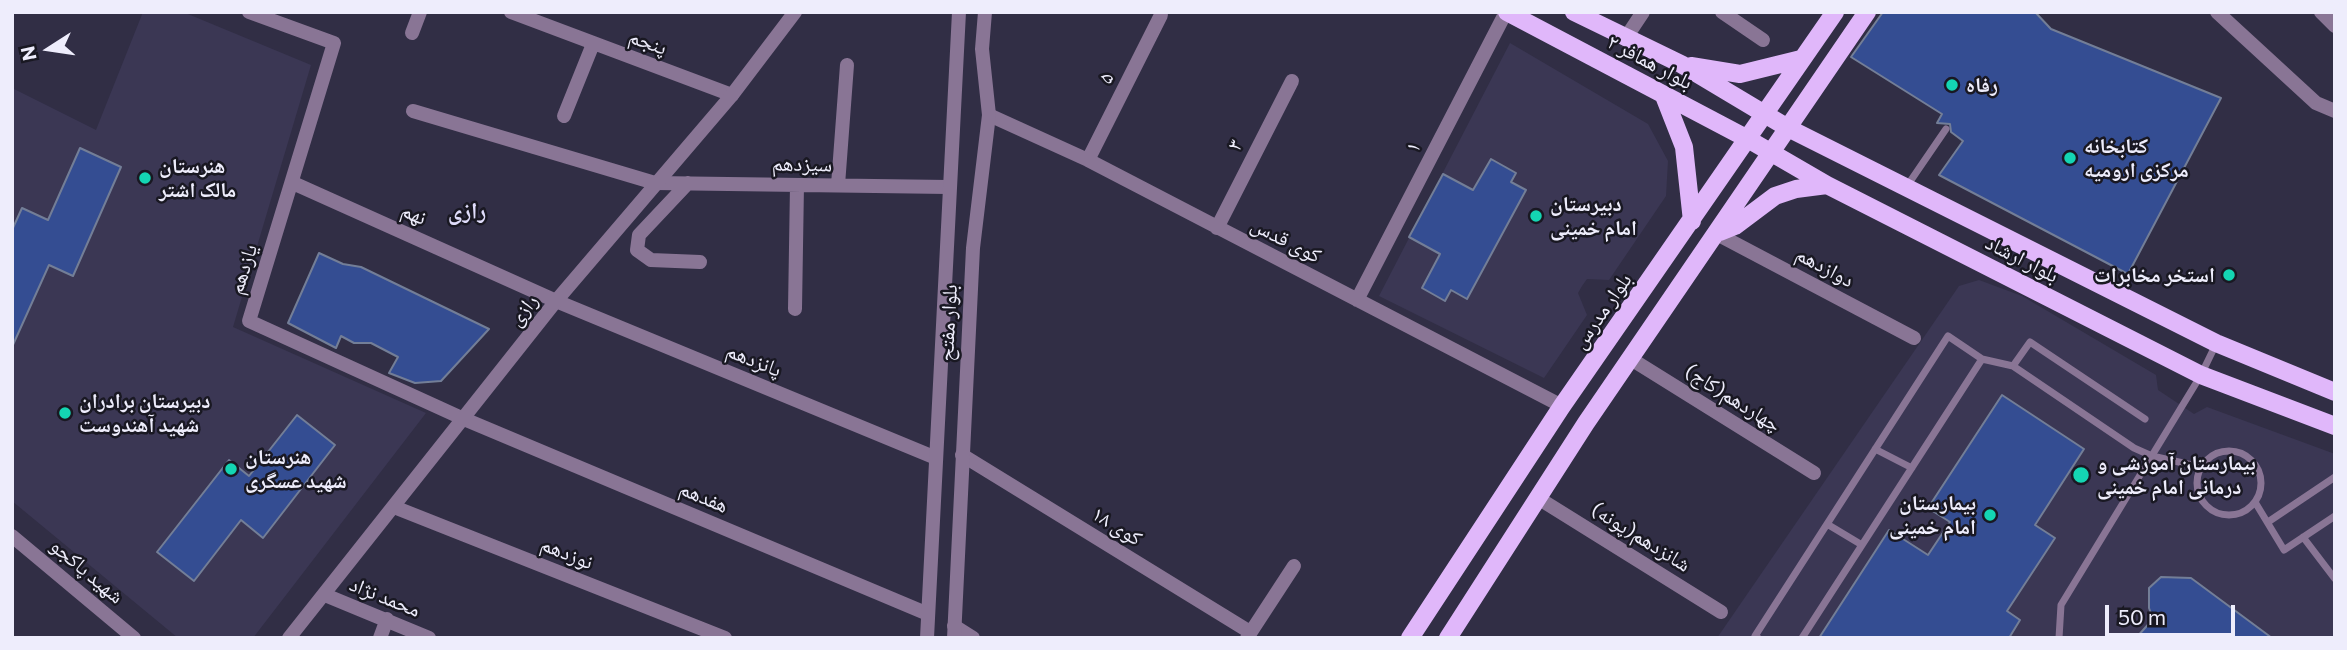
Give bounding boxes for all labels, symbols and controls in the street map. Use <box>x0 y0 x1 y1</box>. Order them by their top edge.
north arrow <box>14 14 84 84</box>
street label: پنجم <box>626 24 670 60</box>
street label: بلوار همافر ۲ <box>1603 29 1697 95</box>
text: N <box>15 44 41 63</box>
street label: ۵ <box>1093 68 1119 88</box>
place label: رفاه <box>1966 72 1998 98</box>
marker: رفاه <box>1944 77 1960 93</box>
place label: کتابخانه مرکزی ارومیه <box>2084 133 2189 183</box>
street label: ۳ <box>1222 135 1248 155</box>
street label: ۱ <box>1400 137 1426 157</box>
marker: کتابخانه مرکزی ارومیه <box>2062 150 2078 166</box>
street label: سیزدهم <box>772 151 832 177</box>
place label: هنرستان مالک اشتر <box>159 153 236 203</box>
marker: هنرستان مالک اشتر <box>137 170 153 186</box>
place label: دبیرستان امام خمینی <box>1550 191 1637 241</box>
street label: نهم <box>398 197 430 231</box>
district label: رازی <box>448 197 486 225</box>
marker: دبیرستان امام خمینی <box>1528 208 1544 224</box>
street label: کوی قدس <box>1247 212 1325 268</box>
street label: بلوار ارشاد <box>1981 230 2063 288</box>
street label: یازدهم <box>223 241 263 297</box>
street label: دوازدهم <box>1792 241 1858 293</box>
place label: استخر مخابرات <box>2094 262 2215 288</box>
marker: استخر مخابرات <box>2221 267 2237 283</box>
street label: بلوار مدرس <box>1567 268 1637 354</box>
street label: بلوار مفتح <box>933 284 963 362</box>
street label: رازی <box>503 289 543 331</box>
street label: پانزدهم <box>723 338 785 382</box>
street label: چهاردهم(کاج) <box>1680 358 1786 438</box>
place label: دبیرستان برادران شهید آهندوست <box>79 388 211 438</box>
marker: دبیرستان برادران شهید آهندوست <box>57 405 73 421</box>
place label: هنرستان شهید عسگری <box>245 444 347 494</box>
place label: بیمارستان آموزشی و درمانی امام خمینی <box>2097 450 2256 500</box>
marker: هنرستان شهید عسگری <box>223 461 239 477</box>
marker: بیمارستان آموزشی و درمانی امام خمینی <box>2071 465 2091 485</box>
street label: هفدهم <box>676 476 732 518</box>
place label: بیمارستان امام خمینی <box>1889 490 1976 540</box>
street label: شانزدهم(پونه) <box>1587 497 1695 577</box>
street label: کوی ۱۸ <box>1087 501 1147 551</box>
marker: بیمارستان امام خمینی <box>1982 507 1998 523</box>
street label: نوزدهم <box>537 531 597 575</box>
street label: شهید پاکجو <box>45 533 129 609</box>
street label: محمد نژاد <box>346 571 424 623</box>
scale bar <box>2109 590 2238 634</box>
text: 50 m <box>2118 604 2166 629</box>

